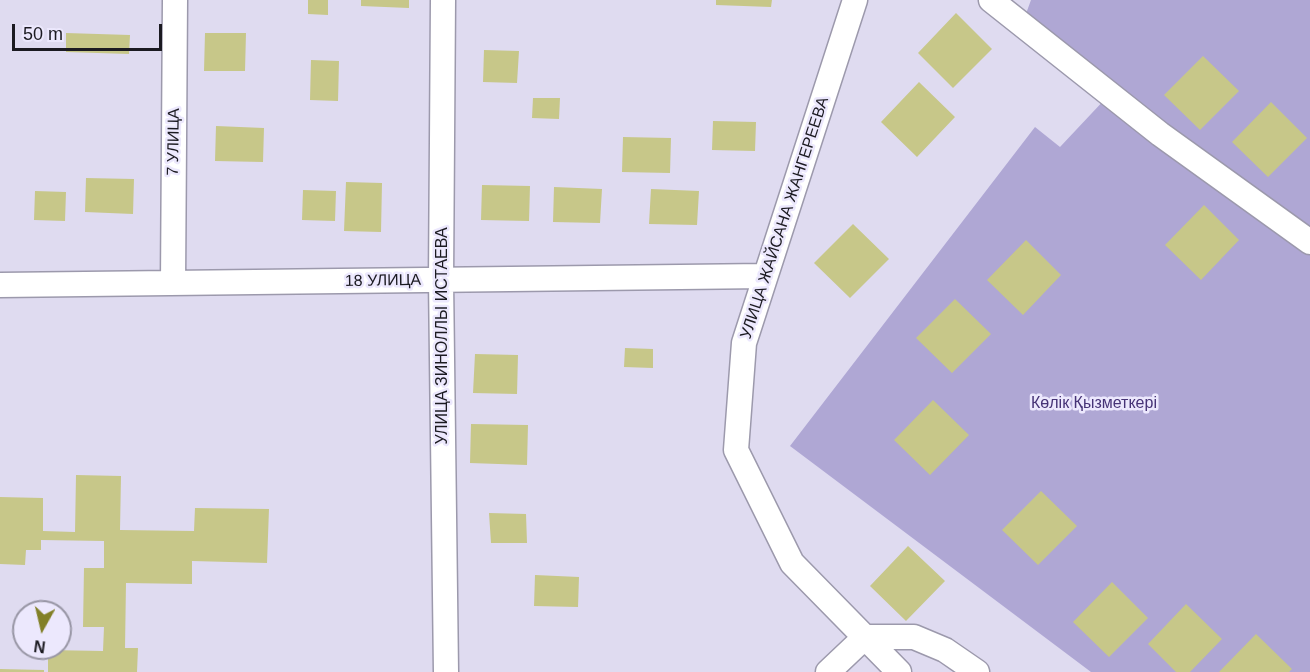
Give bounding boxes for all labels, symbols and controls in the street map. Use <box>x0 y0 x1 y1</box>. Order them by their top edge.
scale bar <box>15 12 165 50</box>
text: 50 m <box>23 24 63 44</box>
street label: УЛИЦА ЖАЙСАНА ЖАНГЕРЕЕВА <box>737 95 833 341</box>
street label: 7 УЛИЦА <box>164 108 184 176</box>
street label: УЛИЦА ЗИНОЛЛЫ ИСТАЕВА <box>433 227 453 445</box>
street label: 18 УЛИЦА <box>345 271 421 291</box>
park label: Көлік Қызметкері <box>1031 394 1157 414</box>
north arrow <box>12 600 72 660</box>
text: N <box>33 637 47 656</box>

